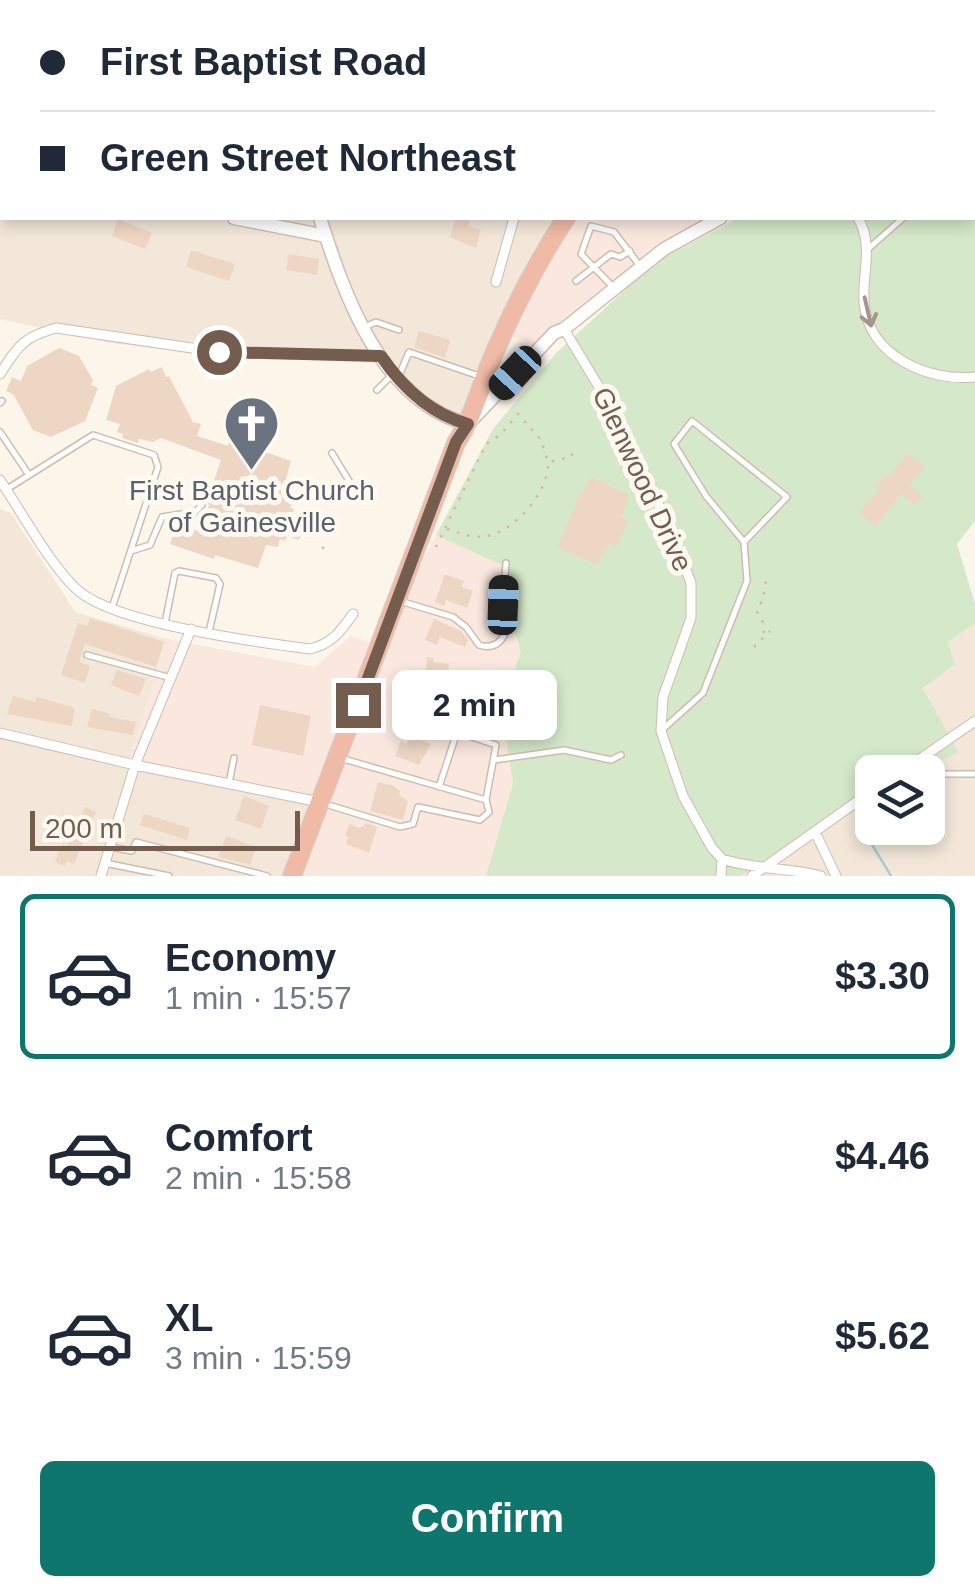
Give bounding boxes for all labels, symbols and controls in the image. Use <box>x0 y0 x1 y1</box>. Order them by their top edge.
text: First Baptist Road <box>100 41 427 83</box>
text: Green Street Northeast <box>100 137 516 179</box>
one-way arrow <box>860 296 879 328</box>
route start <box>197 330 242 375</box>
car <box>484 341 546 405</box>
street label: Glenwood Drive <box>586 382 699 576</box>
church icon: First Baptist Church of Gainesville <box>222 394 282 473</box>
place label: First Baptist Church of Gainesville <box>129 475 375 538</box>
car <box>487 574 519 636</box>
callout: 2 min <box>393 670 558 740</box>
route end <box>336 683 381 728</box>
text: 2 min <box>433 687 516 723</box>
map controls <box>855 755 945 845</box>
button: layers <box>855 755 945 845</box>
scale bar <box>30 806 300 850</box>
text: 200 m <box>45 813 123 844</box>
icon: car <box>45 932 135 1022</box>
text: Economy <box>165 937 336 979</box>
text: $3.30 <box>835 955 930 997</box>
text: 1 min · 15:57 <box>165 980 352 1016</box>
icon: car <box>45 1112 135 1202</box>
text: Comfort <box>165 1117 313 1159</box>
text: $4.46 <box>835 1135 930 1177</box>
text: 2 min · 15:58 <box>165 1160 352 1196</box>
icon: car <box>45 1292 135 1382</box>
text: XL <box>165 1297 214 1339</box>
text: $5.62 <box>835 1315 930 1357</box>
text: 3 min · 15:59 <box>165 1340 352 1376</box>
button: Confirm <box>40 1461 935 1576</box>

